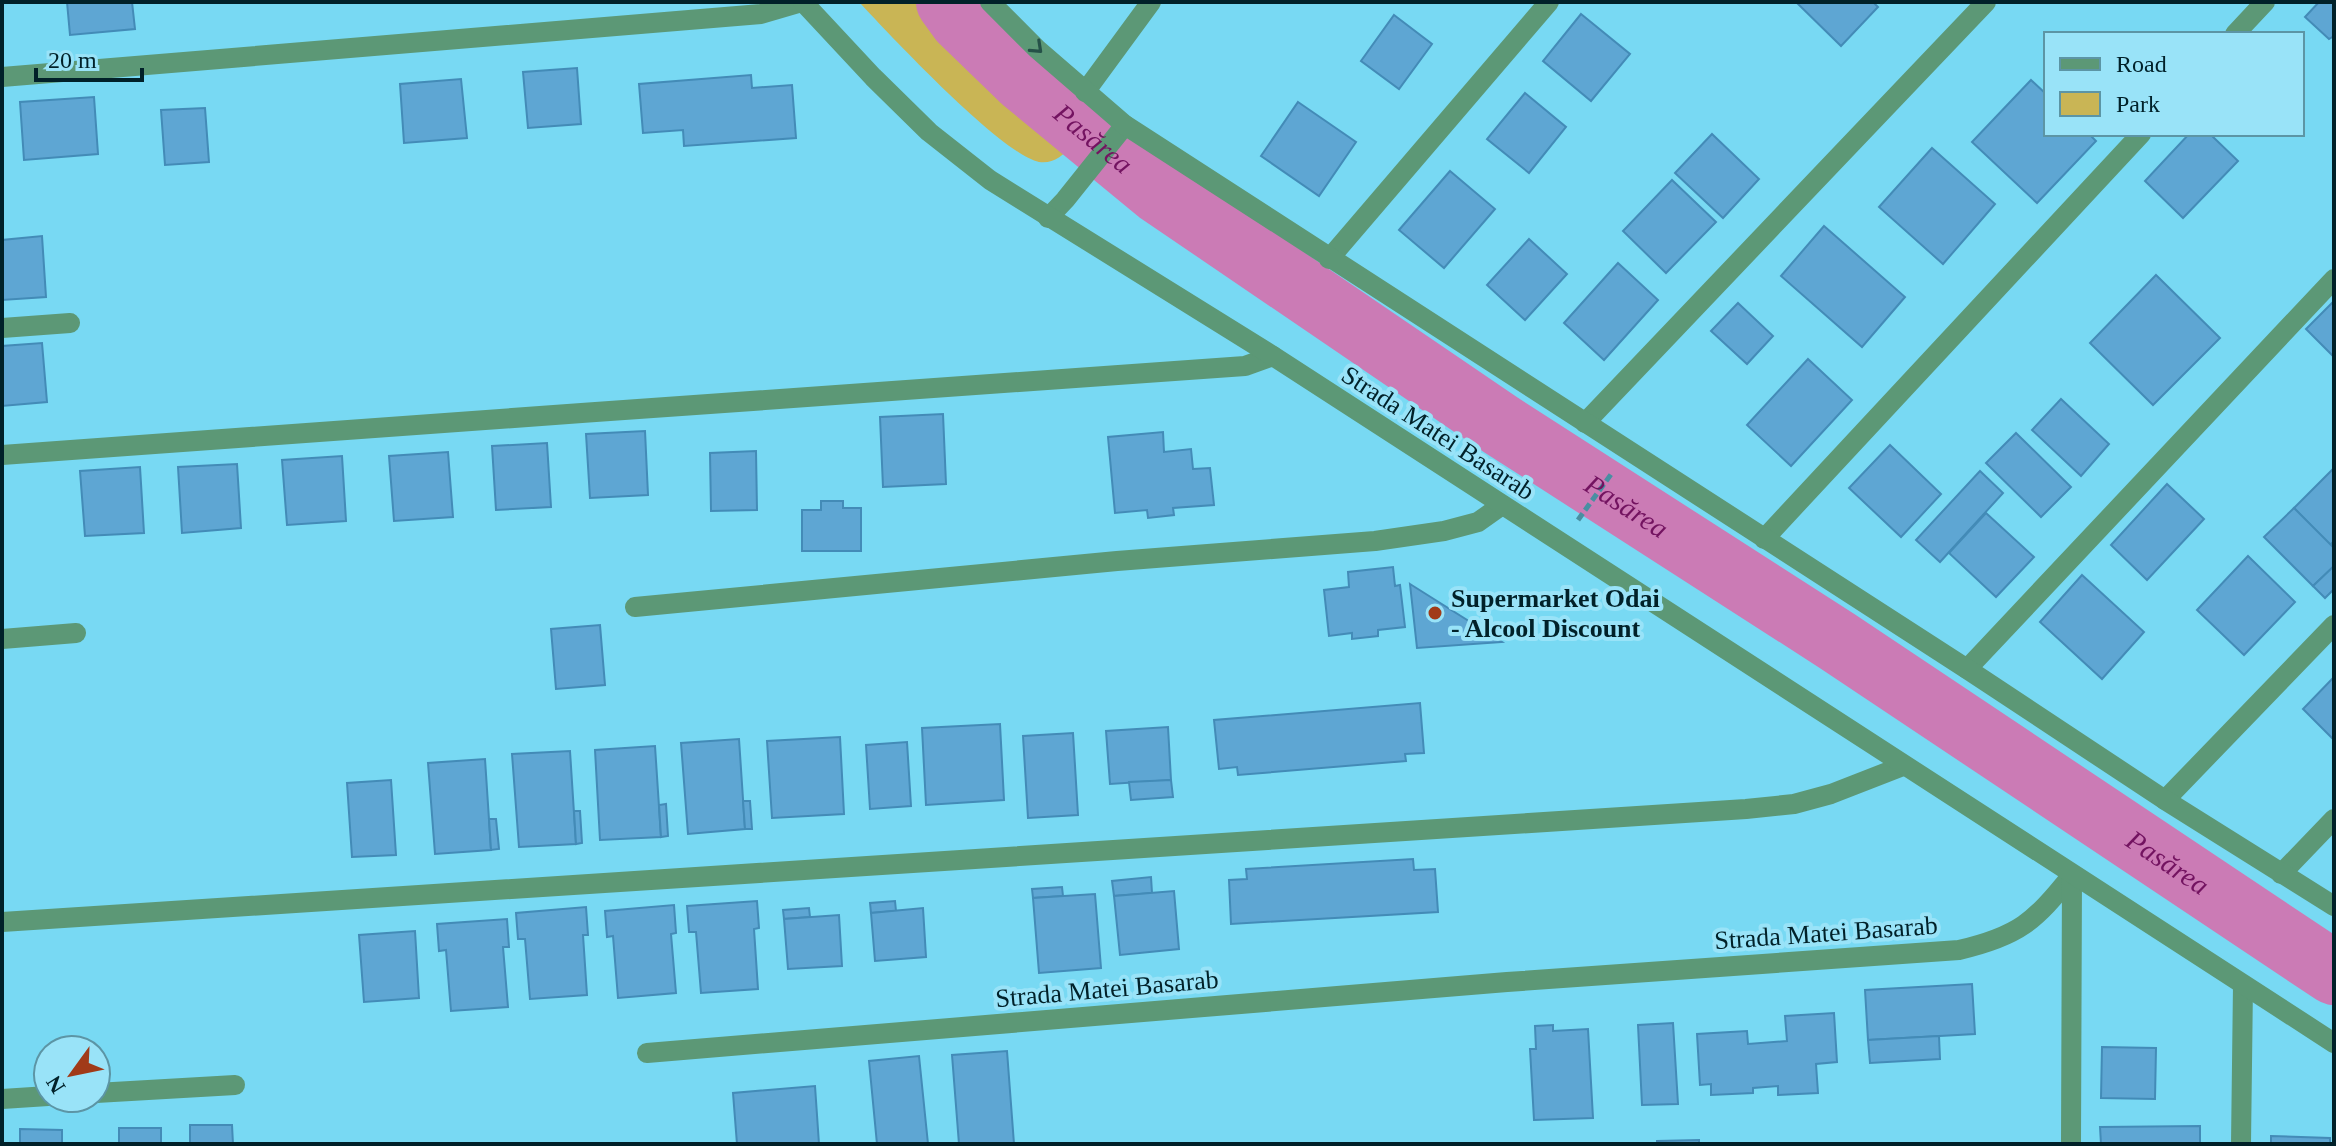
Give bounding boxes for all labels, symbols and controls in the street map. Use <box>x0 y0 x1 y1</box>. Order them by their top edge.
scale bar <box>36 32 142 82</box>
legend <box>2044 32 2304 136</box>
one-way arrow <box>1027 38 1042 52</box>
text: 20 m <box>48 47 97 73</box>
text: Road <box>2116 51 2167 77</box>
text: Park <box>2116 91 2160 117</box>
water label: Pasărea <box>1047 96 1139 179</box>
street label: Strada Matei Basarab <box>1336 360 1540 506</box>
water label: Pasărea <box>1579 467 1674 544</box>
place label: Supermarket Odai - Alcool Discount <box>1451 584 1660 643</box>
marker: Supermarket Odai - Alcool Discount <box>1426 604 1444 622</box>
water label: Pasărea <box>2120 823 2215 901</box>
street label: Strada Matei Basarab <box>1713 911 1939 955</box>
street label: Strada Matei Basarab <box>994 965 1220 1013</box>
north arrow <box>32 1034 112 1114</box>
text: N <box>41 1071 70 1098</box>

